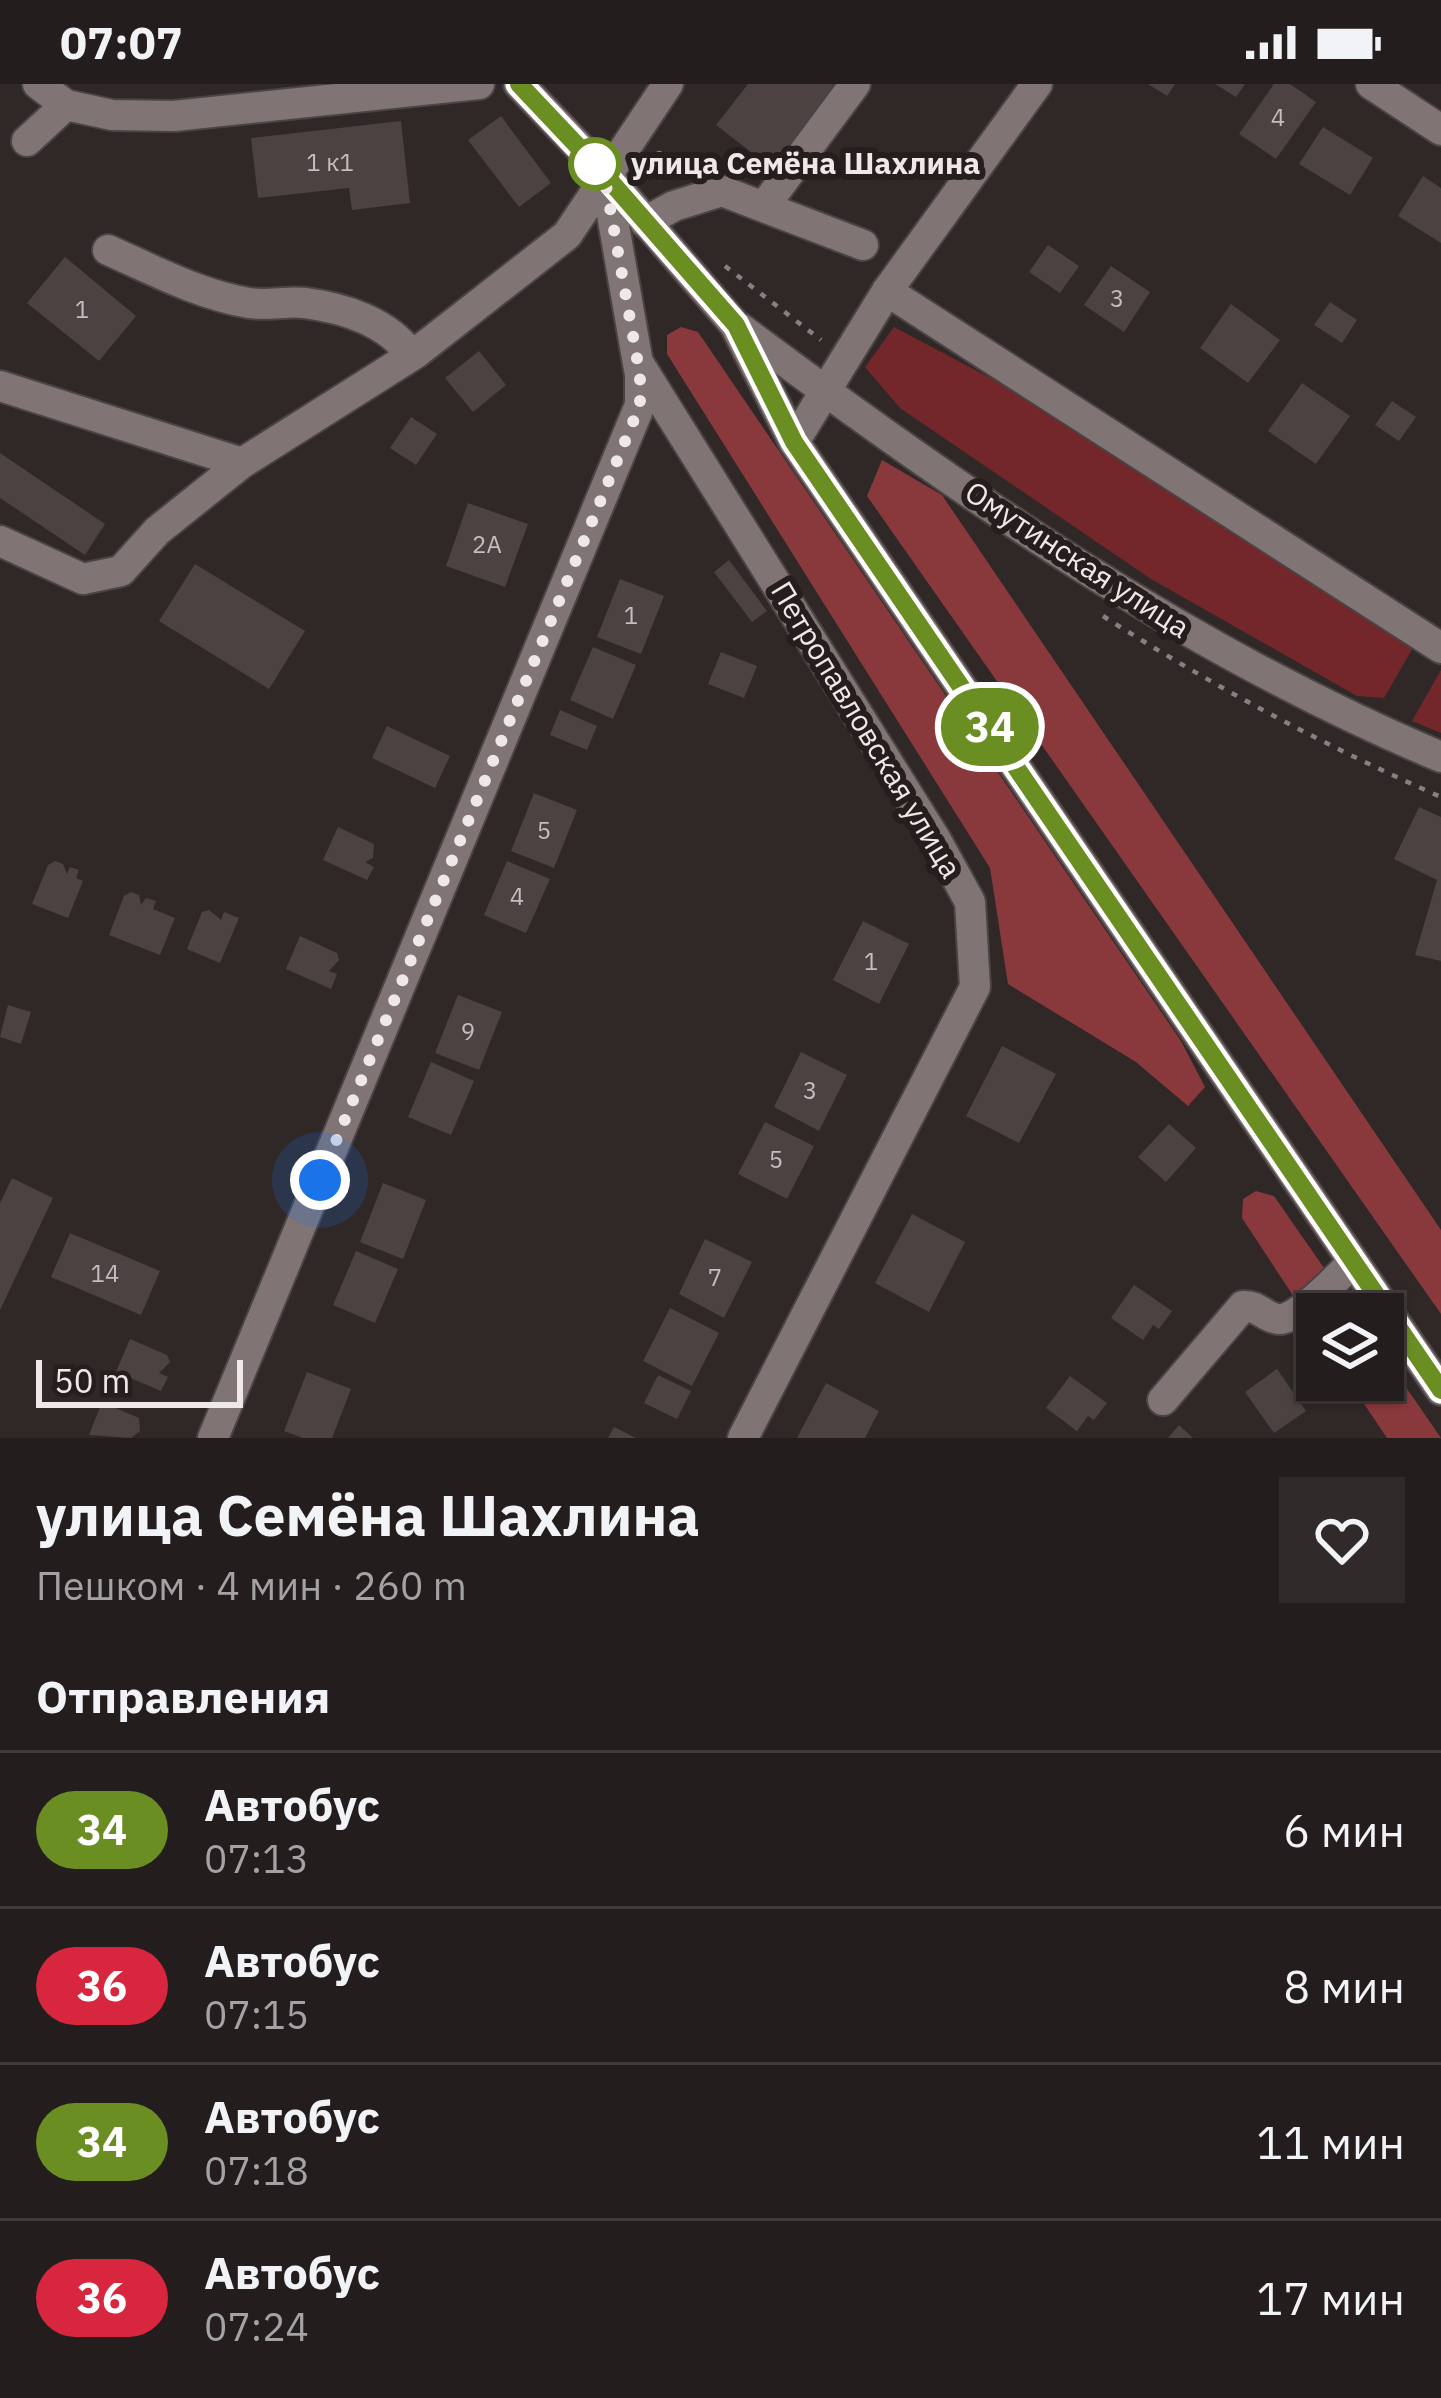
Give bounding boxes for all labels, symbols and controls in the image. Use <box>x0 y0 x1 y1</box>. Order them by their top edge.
text: 07:07 <box>60 13 183 71</box>
house number: 4 <box>1271 101 1285 133</box>
marker: улица Семёна Шахлина <box>570 139 620 189</box>
place label: улица Семёна Шахлина <box>631 143 980 182</box>
house number: 1 к1 <box>306 146 354 178</box>
house number: 3 <box>1110 282 1124 314</box>
house number: 1 <box>75 293 89 325</box>
street label: Омутинская улица <box>958 472 1198 646</box>
house number: 2А <box>472 528 502 560</box>
street label: Петропавловская улица <box>763 574 971 885</box>
house number: 1 <box>624 599 638 631</box>
line badge: 34 <box>936 688 1044 766</box>
text: 34 <box>965 699 1015 754</box>
house number: 5 <box>537 814 551 846</box>
house number: 4 <box>510 880 524 912</box>
house number: 1 <box>864 945 878 977</box>
house number: 9 <box>461 1015 475 1047</box>
house number: 3 <box>803 1074 817 1106</box>
house number: 5 <box>769 1143 783 1175</box>
your location <box>290 1150 350 1210</box>
house number: 14 <box>91 1257 119 1289</box>
house number: 7 <box>708 1261 722 1293</box>
map controls <box>1296 1293 1404 1401</box>
button: layers <box>1296 1293 1404 1401</box>
scale bar <box>36 1354 243 1407</box>
text: 50 m <box>54 1359 130 1402</box>
button: heart <box>1279 1477 1405 1603</box>
text: улица Семёна Шахлина <box>36 1478 700 1552</box>
text: Пешком · 4 мин · 260 m <box>36 1560 467 1611</box>
text: Отправления <box>36 1667 330 1725</box>
text: Автобус <box>204 1775 380 1833</box>
text: 6 мин <box>1283 1801 1405 1859</box>
text: 34 <box>77 1802 127 1857</box>
text: 07:13 <box>204 1833 309 1884</box>
text: Автобус <box>204 1931 380 1989</box>
text: 8 мин <box>1283 1957 1405 2015</box>
text: 36 <box>77 1958 127 2013</box>
text: 07:15 <box>204 1989 309 2040</box>
text: Автобус <box>204 2087 380 2145</box>
text: 11 мин <box>1256 2113 1405 2171</box>
text: 34 <box>77 2114 127 2169</box>
text: 07:18 <box>204 2145 309 2196</box>
text: Автобус <box>204 2243 380 2301</box>
text: 17 мин <box>1256 2269 1405 2327</box>
text: 36 <box>77 2270 127 2325</box>
text: 07:24 <box>204 2301 309 2352</box>

